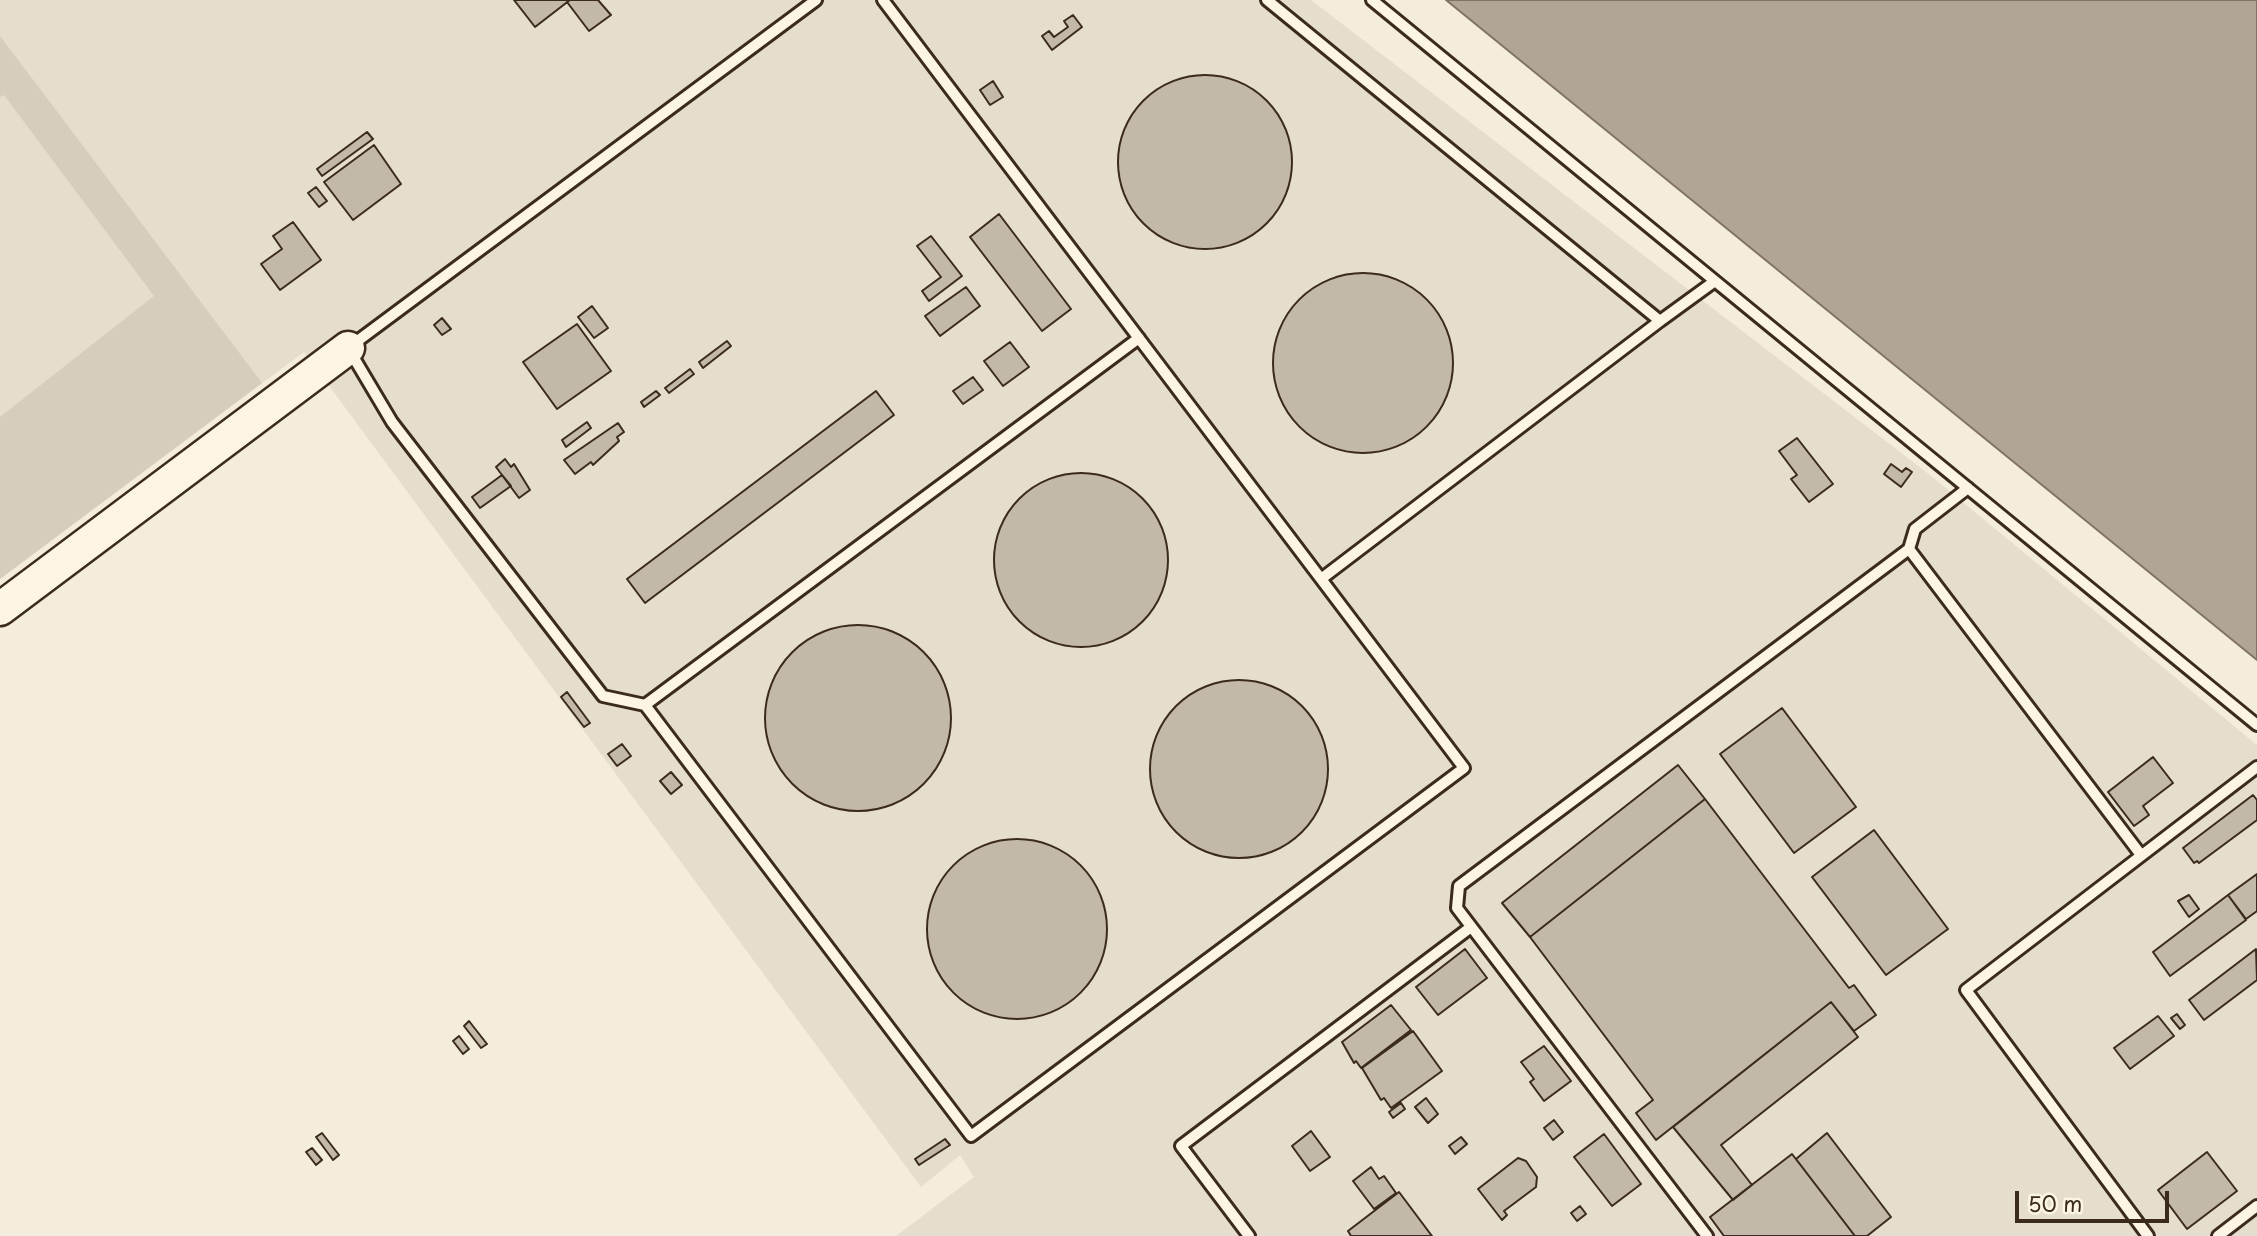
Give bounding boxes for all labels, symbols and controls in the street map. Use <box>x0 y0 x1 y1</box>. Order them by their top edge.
scale bar <box>2019 1176 2173 1220</box>
text: 50 m <box>2028 1187 2082 1219</box>

